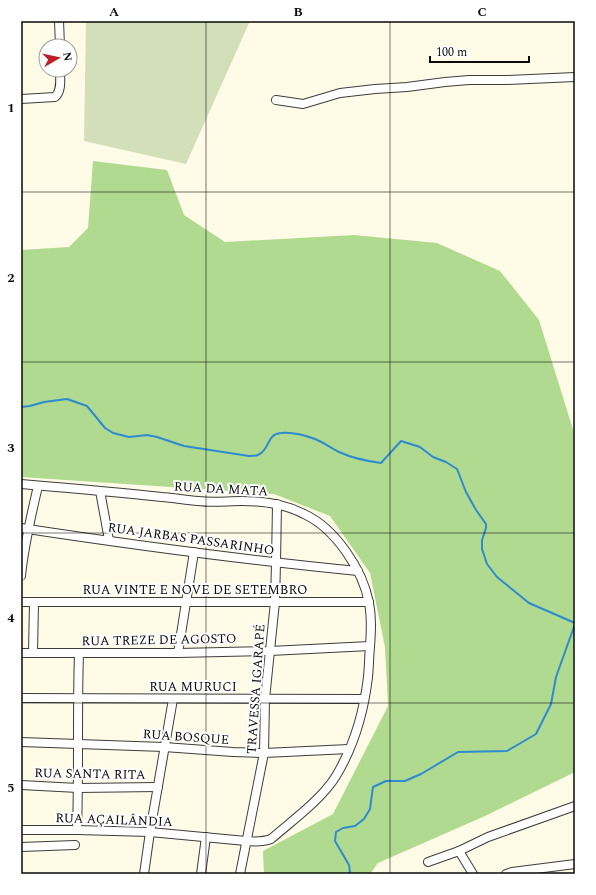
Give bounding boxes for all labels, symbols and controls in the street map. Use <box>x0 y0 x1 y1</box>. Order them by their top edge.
text: A <box>109 2 119 22</box>
text: B <box>293 2 303 22</box>
text: C <box>477 2 487 22</box>
north arrow <box>38 38 78 78</box>
scale bar <box>430 38 529 64</box>
text: 100 m <box>436 43 467 62</box>
text: N <box>58 51 76 62</box>
text: 1 <box>7 98 15 118</box>
text: 2 <box>7 268 15 288</box>
text: 3 <box>7 438 15 458</box>
street label: RUA DA MATA <box>174 477 269 501</box>
street label: RUA JARBAS PASSARINHO <box>107 517 275 561</box>
street label: RUA VINTE E NOVE DE SETEMBRO <box>83 580 307 600</box>
text: 4 <box>7 608 15 628</box>
street label: TRAVESSA IGARAPÉ <box>241 623 271 755</box>
street label: RUA TREZE DE AGOSTO <box>81 629 237 651</box>
street label: RUA MURUCI <box>149 677 237 697</box>
street label: RUA BOSQUE <box>142 724 230 750</box>
street label: RUA SANTA RITA <box>34 763 146 785</box>
text: 5 <box>7 778 15 798</box>
street label: RUA AÇAILÂNDIA <box>55 808 173 832</box>

